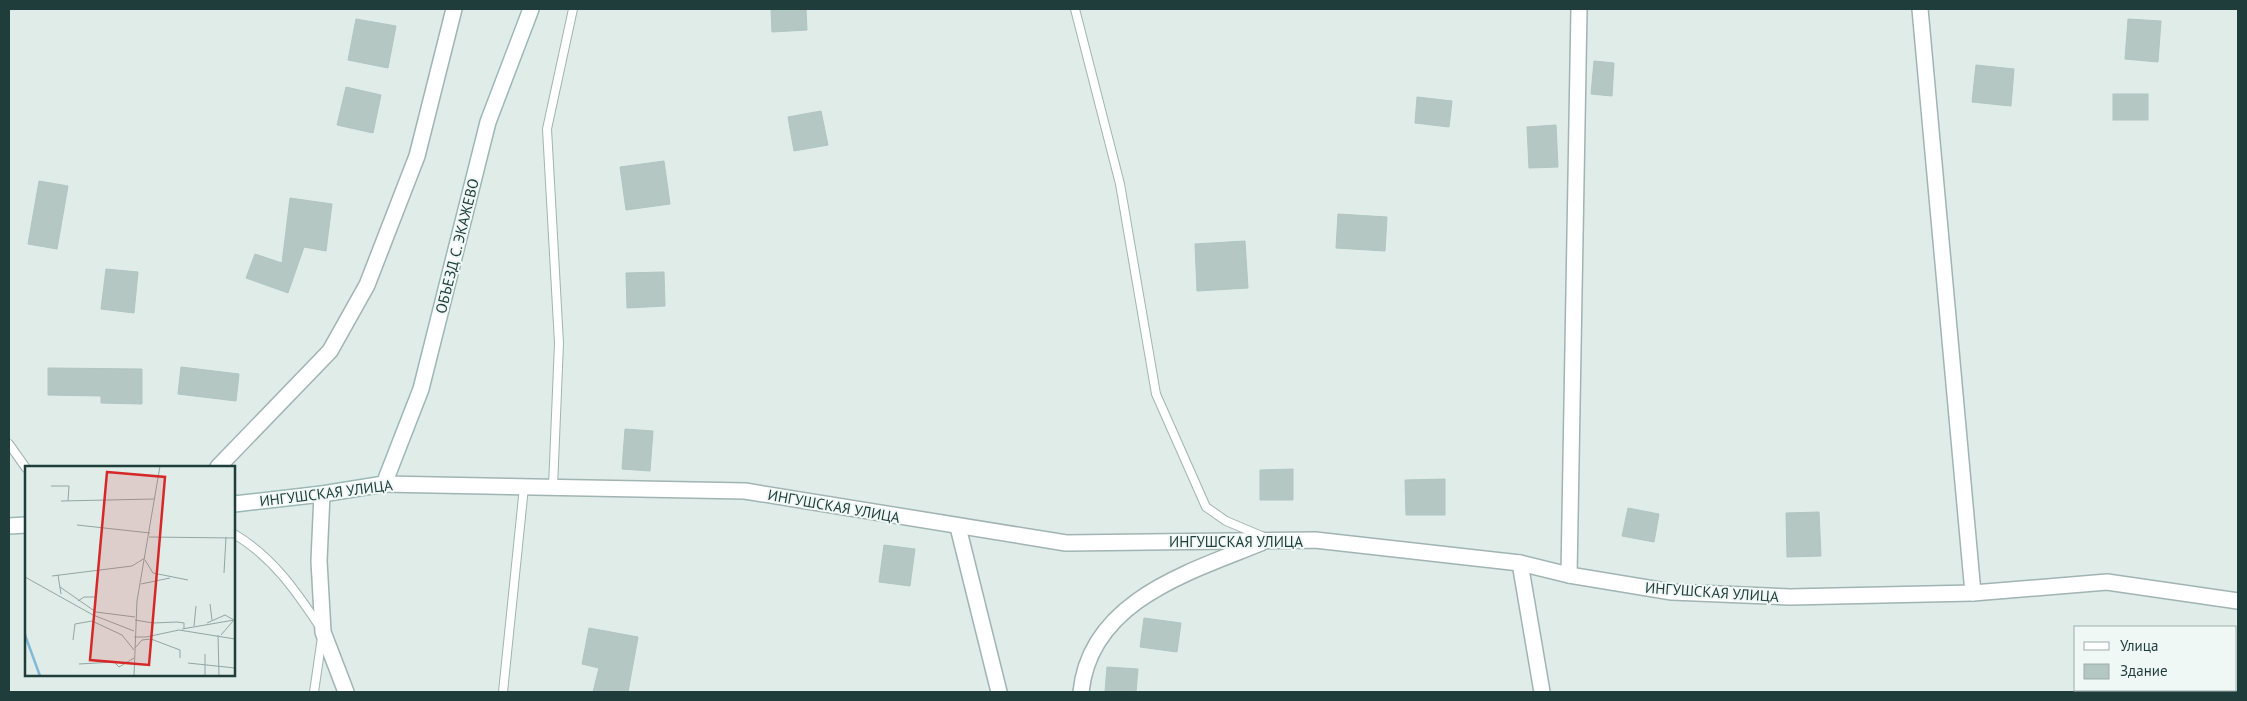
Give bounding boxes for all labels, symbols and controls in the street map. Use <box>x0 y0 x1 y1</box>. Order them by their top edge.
street label: ОБЪЕЗД С. ЭКАЖЕВО <box>431 177 483 315</box>
inset map <box>25 466 235 676</box>
street label: ИНГУШСКАЯ УЛИЦА <box>258 475 394 511</box>
street label: ИНГУШСКАЯ УЛИЦА <box>766 485 902 527</box>
street label: ИНГУШСКАЯ УЛИЦА <box>1169 532 1303 551</box>
street label: ИНГУШСКАЯ УЛИЦА <box>1645 578 1780 606</box>
legend <box>2074 626 2237 691</box>
text: Улица <box>2120 636 2158 655</box>
text: Здание <box>2120 661 2168 680</box>

